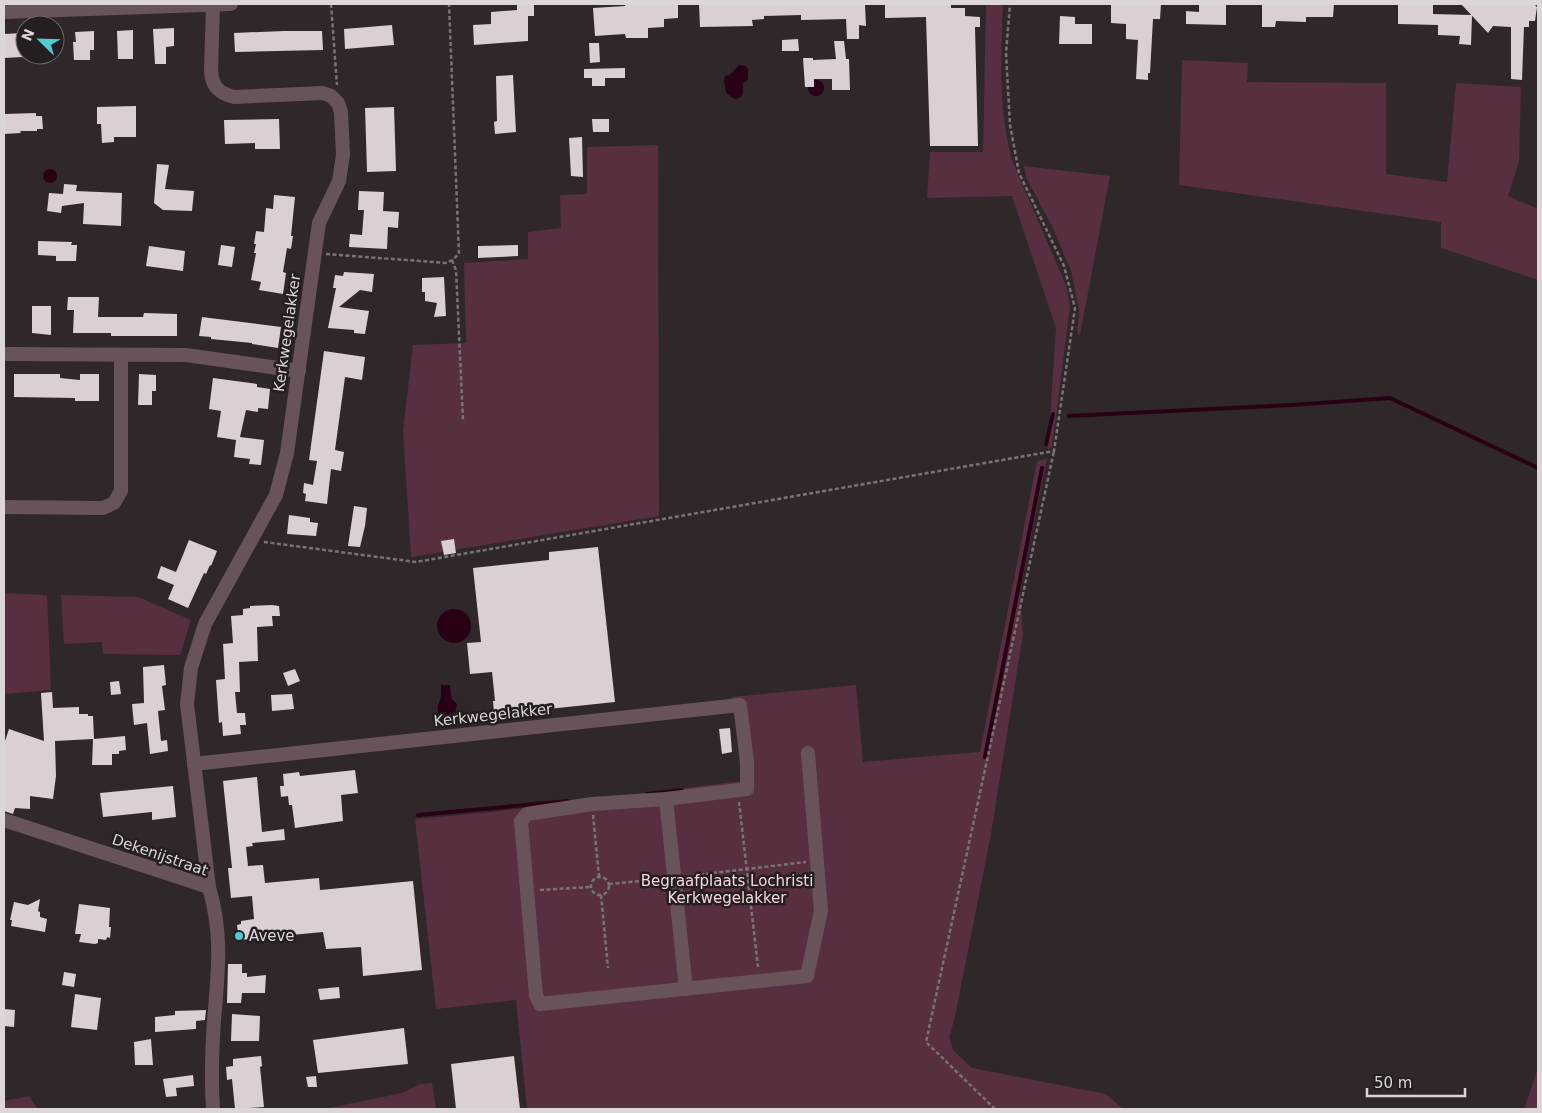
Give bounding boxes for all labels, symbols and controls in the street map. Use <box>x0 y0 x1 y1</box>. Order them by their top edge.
north arrow <box>15 15 65 65</box>
text: N <box>18 26 38 43</box>
street label: Kerkwegelakker <box>270 272 304 393</box>
street label: Kerkwegelakker <box>433 700 554 730</box>
street label: Dekenijstraat <box>110 830 210 880</box>
park label: Begraafplaats Lochristi Kerkwegelakker <box>641 872 813 907</box>
place label: Aveve <box>249 927 295 945</box>
marker: Aveve <box>233 930 245 942</box>
scale bar <box>1367 1066 1464 1098</box>
text: 50 m <box>1374 1074 1412 1092</box>

